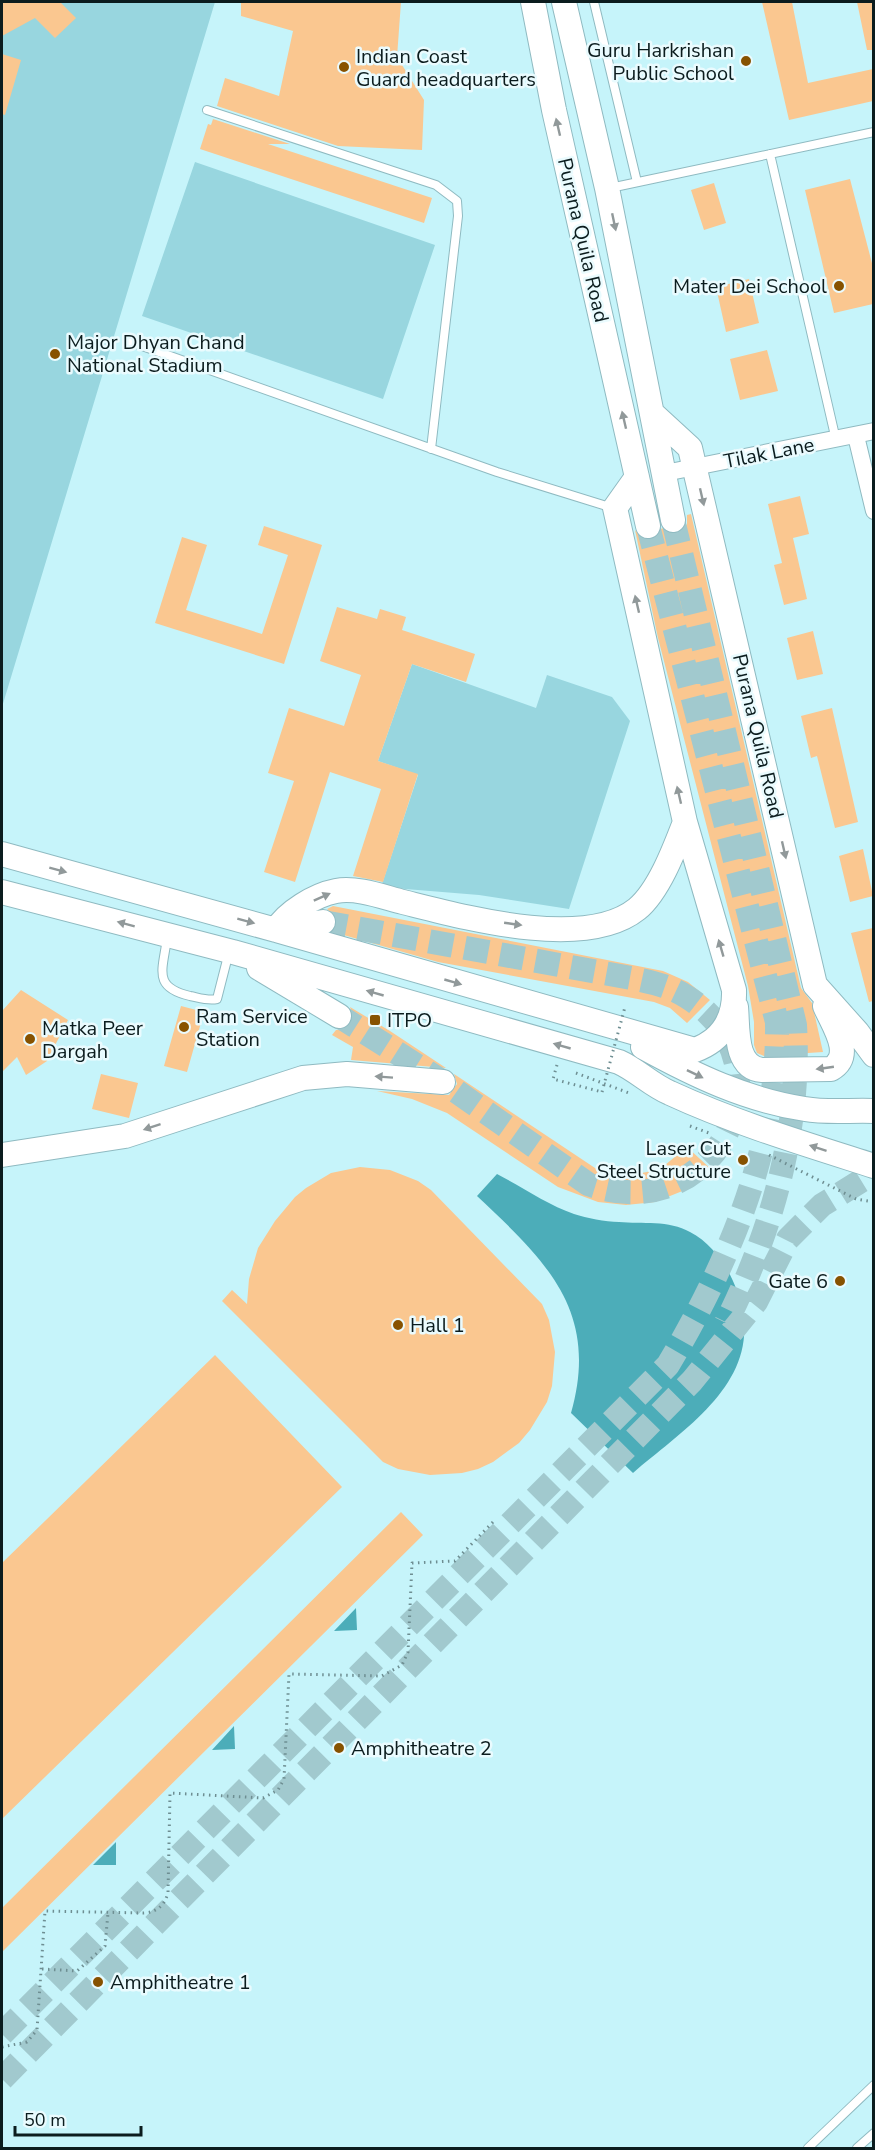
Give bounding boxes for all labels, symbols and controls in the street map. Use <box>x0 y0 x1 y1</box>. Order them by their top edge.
place label: Guru Harkrishan Public School <box>587 37 734 87</box>
place label: Indian Coast Guard headquarters <box>356 43 536 93</box>
marker: Guru Harkrishan Public School <box>739 54 753 68</box>
marker: Indian Coast Guard headquarters <box>337 60 351 74</box>
one-way arrow <box>553 118 562 137</box>
street label: Purana Quila Road <box>551 155 615 325</box>
one-way arrow <box>610 213 619 232</box>
place label: Mater Dei School <box>673 273 827 300</box>
marker: Mater Dei School <box>832 279 846 293</box>
place label: Major Dhyan Chand National Stadium <box>67 329 245 379</box>
marker: Major Dhyan Chand National Stadium <box>48 347 62 361</box>
one-way arrow <box>619 410 628 429</box>
street label: Tilak Lane <box>721 431 817 475</box>
one-way arrow <box>697 488 707 506</box>
one-way arrow <box>631 595 641 613</box>
street label: Purana Quila Road <box>726 651 790 821</box>
one-way arrow <box>674 785 683 804</box>
one-way arrow <box>780 841 789 860</box>
one-way arrow <box>49 865 67 875</box>
one-way arrow <box>314 892 332 902</box>
one-way arrow <box>237 917 255 927</box>
one-way arrow <box>117 919 135 929</box>
one-way arrow <box>503 919 522 928</box>
one-way arrow <box>716 939 726 957</box>
one-way arrow <box>444 978 462 987</box>
one-way arrow <box>366 988 384 997</box>
place label: Ram Service Station <box>196 1003 308 1053</box>
place label: ITPO <box>387 1007 432 1034</box>
marker: ITPO <box>368 1013 382 1027</box>
place label: Matka Peer Dargah <box>42 1015 143 1065</box>
marker: Ram Service Station <box>177 1020 191 1034</box>
marker: Matka Peer Dargah <box>23 1032 37 1046</box>
one-way arrow <box>553 1041 571 1050</box>
one-way arrow <box>815 1063 834 1073</box>
one-way arrow <box>687 1069 704 1078</box>
one-way arrow <box>375 1073 394 1082</box>
one-way arrow <box>143 1123 161 1132</box>
place label: Laser Cut Steel Structure <box>597 1135 732 1185</box>
one-way arrow <box>809 1143 827 1152</box>
marker: Laser Cut Steel Structure <box>736 1153 750 1167</box>
place label: Gate 6 <box>768 1268 828 1295</box>
marker: Gate 6 <box>833 1274 847 1288</box>
place label: Hall 1 <box>410 1312 465 1339</box>
marker: Hall 1 <box>391 1318 405 1332</box>
place label: Amphitheatre 2 <box>351 1735 492 1762</box>
marker: Amphitheatre 2 <box>332 1741 346 1755</box>
place label: Amphitheatre 1 <box>110 1969 251 1996</box>
marker: Amphitheatre 1 <box>91 1975 105 1989</box>
scale bar <box>15 2099 141 2137</box>
text: 50 m <box>24 2108 66 2132</box>

